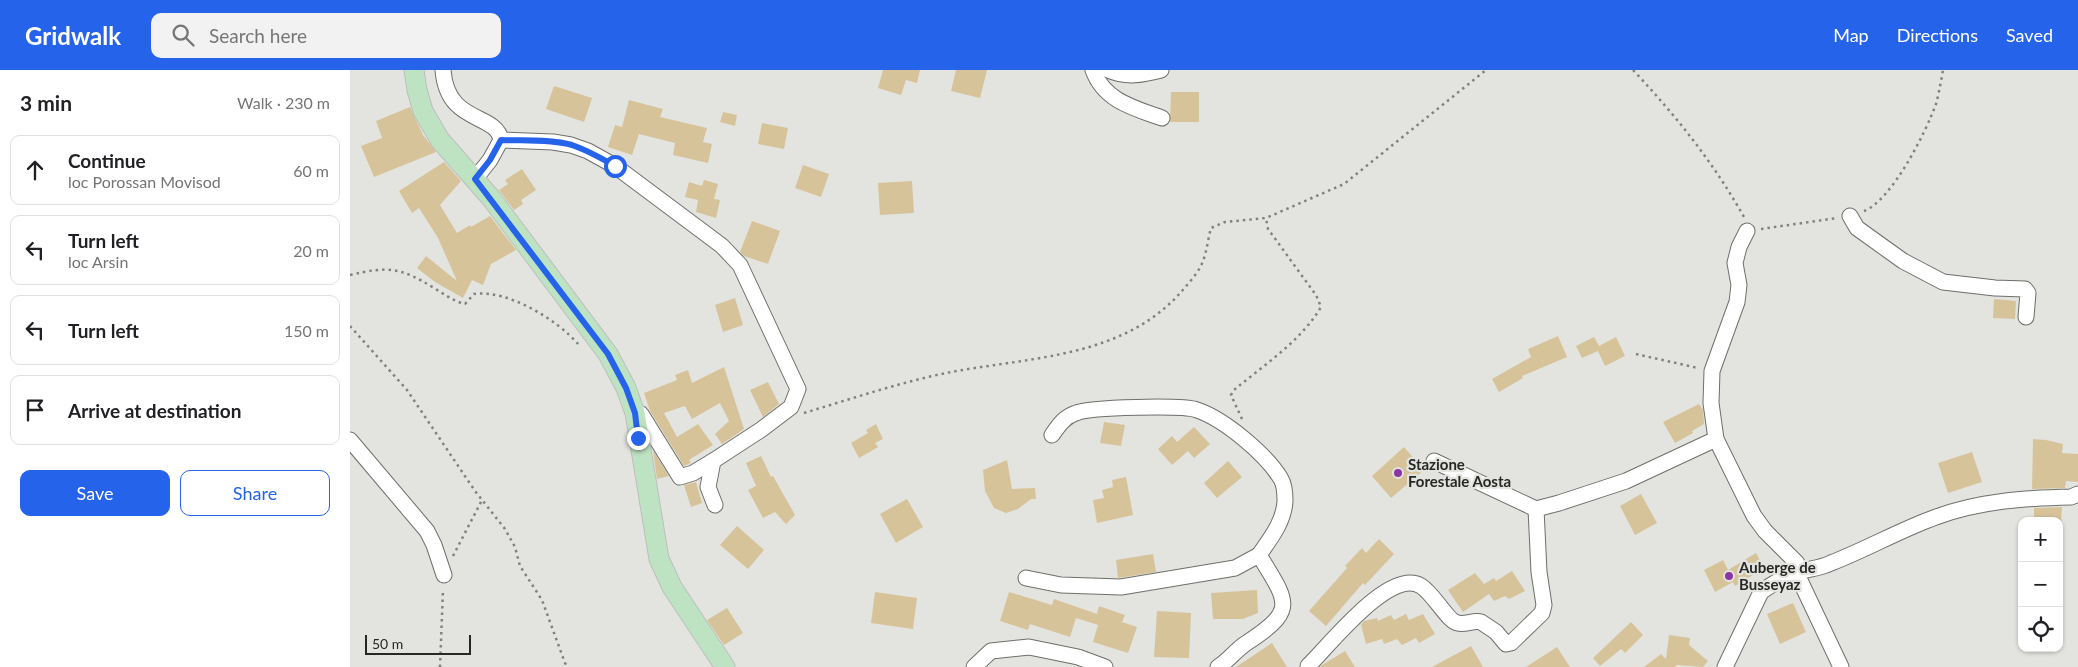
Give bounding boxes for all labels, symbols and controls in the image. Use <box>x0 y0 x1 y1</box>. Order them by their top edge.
search box <box>151 13 501 58</box>
text: Gridwalk <box>25 21 121 50</box>
icon: search <box>169 21 197 49</box>
text: Search here <box>209 24 307 47</box>
text: Map <box>1833 24 1869 46</box>
text: Directions <box>1897 24 1978 46</box>
text: Saved <box>2006 24 2053 46</box>
text: 3 min <box>20 90 72 115</box>
text: Walk · 230 m <box>237 93 330 112</box>
text: Continue <box>68 149 146 172</box>
route start <box>604 155 627 178</box>
icon: ahead <box>21 156 49 184</box>
text: 60 m <box>293 161 329 180</box>
text: loc Porossan Movisod <box>68 172 221 191</box>
text: Turn left <box>68 229 139 252</box>
icon: left <box>21 236 49 264</box>
text: 20 m <box>293 241 329 260</box>
text: loc Arsin <box>68 252 128 271</box>
icon: left <box>21 316 49 344</box>
text: Turn left <box>68 319 139 342</box>
text: 150 m <box>284 321 329 340</box>
icon: arrive <box>21 396 49 424</box>
text: Arrive at destination <box>68 399 241 422</box>
route end <box>627 427 650 450</box>
place label: Stazione Forestale Aosta <box>1408 455 1511 490</box>
marker: Stazione Forestale Aosta <box>1392 467 1404 479</box>
button: Save <box>20 470 170 516</box>
button: Share <box>180 470 330 516</box>
map controls <box>2018 517 2063 652</box>
button: + <box>2018 517 2063 562</box>
place label: Auberge de Busseyaz <box>1738 558 1816 593</box>
button: − <box>2018 562 2063 607</box>
marker: Auberge de Busseyaz <box>1723 570 1735 582</box>
button: locate <box>2018 607 2063 652</box>
scale bar <box>365 632 471 655</box>
text: 50 m <box>372 635 403 652</box>

